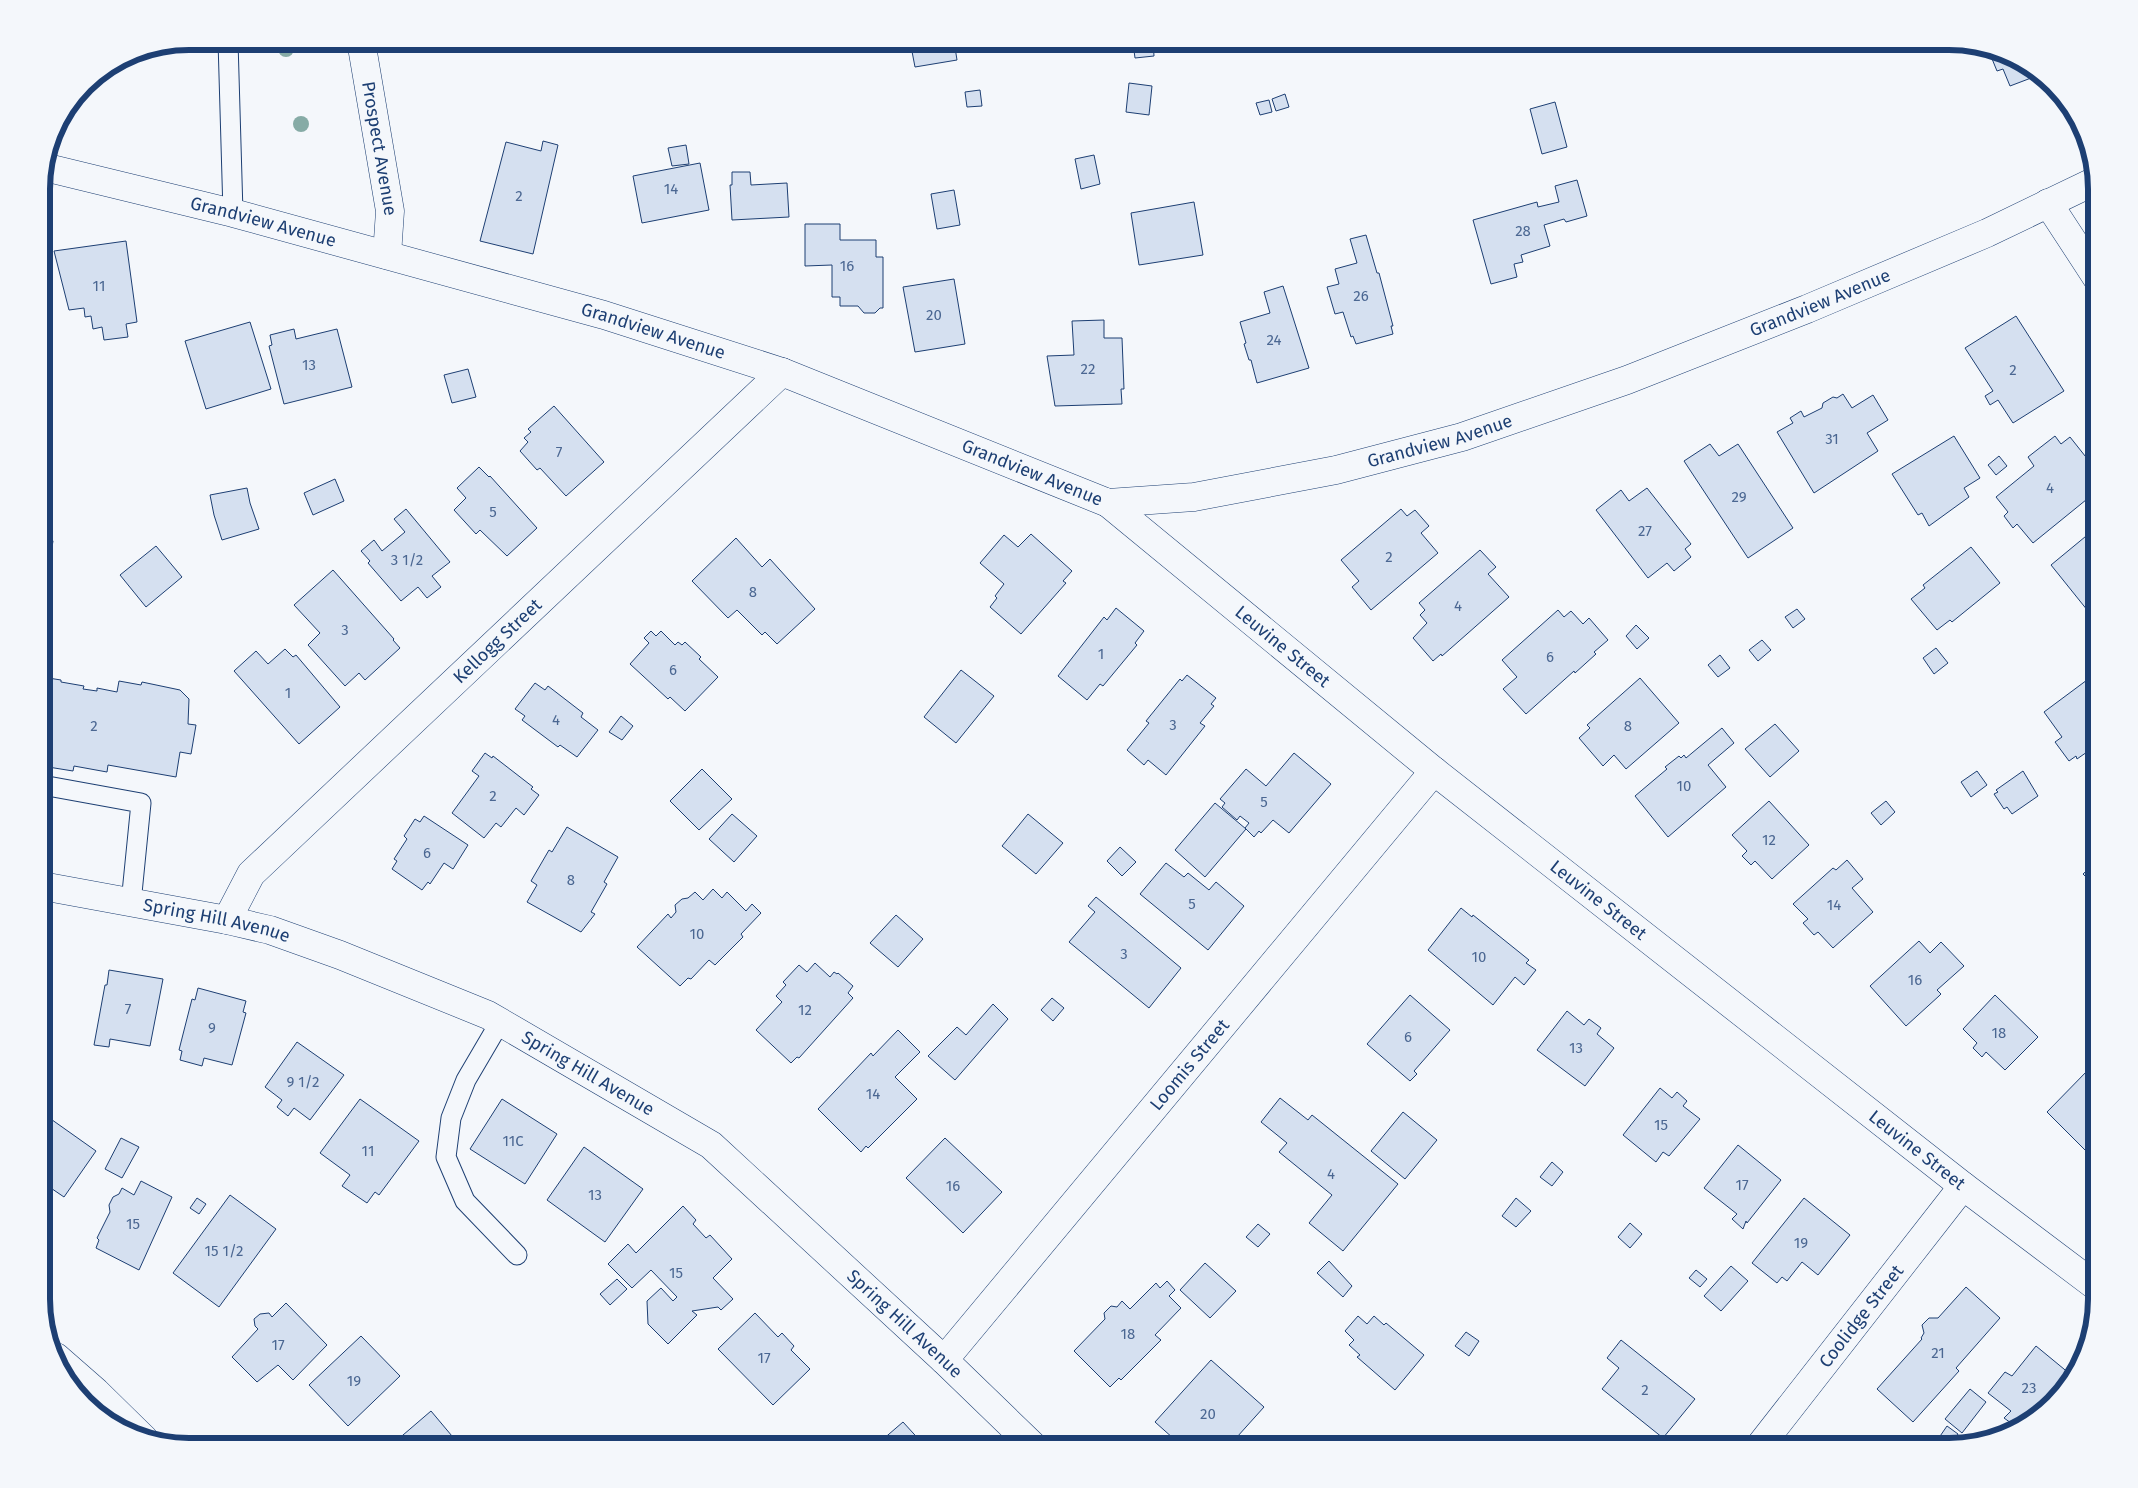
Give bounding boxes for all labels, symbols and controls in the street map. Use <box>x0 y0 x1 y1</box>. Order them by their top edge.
street label: Prospect Avenue <box>357 80 402 217</box>
house number: 14 <box>664 180 678 198</box>
house number: 2 <box>515 187 523 205</box>
street label: Grandview Avenue <box>188 192 339 252</box>
house number: 28 <box>1515 222 1531 240</box>
house number: 16 <box>840 257 854 275</box>
street label: Grandview Avenue <box>1747 264 1894 341</box>
house number: 11 <box>93 277 105 295</box>
house number: 26 <box>1353 287 1369 305</box>
street label: Grandview Avenue <box>579 298 728 364</box>
house number: 20 <box>926 306 942 324</box>
house number: 24 <box>1266 331 1282 349</box>
house number: 13 <box>302 356 316 374</box>
house number: 22 <box>1081 360 1095 378</box>
house number: 2 <box>2009 361 2017 379</box>
street label: Grandview Avenue <box>1365 409 1515 472</box>
house number: 31 <box>1825 430 1839 448</box>
street label: Grandview Avenue <box>959 434 1106 511</box>
house number: 7 <box>556 443 563 461</box>
house number: 4 <box>2046 479 2054 497</box>
house number: 29 <box>1731 488 1747 506</box>
house number: 5 <box>489 503 497 521</box>
house number: 27 <box>1638 522 1652 540</box>
house number: 2 <box>1385 548 1393 566</box>
house number: 3 1/2 <box>391 551 423 569</box>
house number: 8 <box>749 583 757 601</box>
street label: Kellogg Street <box>449 594 547 688</box>
house number: 4 <box>1454 597 1462 615</box>
street label: Leuvine Street <box>1230 601 1335 692</box>
house number: 3 <box>341 621 349 639</box>
house number: 1 <box>1098 645 1104 663</box>
house number: 6 <box>1546 648 1554 666</box>
house number: 6 <box>669 661 677 679</box>
house number: 1 <box>285 684 291 702</box>
house number: 4 <box>552 711 560 729</box>
house number: 3 <box>1169 716 1177 734</box>
house number: 2 <box>90 717 98 735</box>
house number: 8 <box>1624 717 1632 735</box>
house number: 10 <box>1677 777 1691 795</box>
house number: 2 <box>489 787 497 805</box>
house number: 5 <box>1260 793 1268 811</box>
house number: 12 <box>1762 831 1776 849</box>
house number: 6 <box>423 844 431 862</box>
street label: Leuvine Street <box>1546 855 1652 945</box>
house number: 8 <box>567 871 575 889</box>
street label: Spring Hill Avenue <box>141 894 293 947</box>
house number: 5 <box>1188 895 1196 913</box>
house number: 14 <box>1827 896 1841 914</box>
house number: 10 <box>690 925 704 943</box>
house number: 3 <box>1120 945 1128 963</box>
house number: 10 <box>1472 948 1486 966</box>
house number: 16 <box>1908 971 1922 989</box>
house number: 7 <box>125 1000 132 1018</box>
house number: 12 <box>798 1001 812 1019</box>
street label: Loomis Street <box>1145 1014 1234 1115</box>
house number: 9 <box>208 1019 216 1037</box>
house number: 18 <box>1992 1024 2006 1042</box>
street label: Spring Hill Avenue <box>518 1026 658 1120</box>
house number: 6 <box>1404 1028 1412 1046</box>
house number: 13 <box>1569 1039 1583 1057</box>
house number: 9 1/2 <box>287 1073 319 1091</box>
house number: 14 <box>866 1085 880 1103</box>
street label: Leuvine Street <box>1864 1105 1970 1195</box>
house number: 15 <box>1654 1116 1668 1134</box>
house number: 11C <box>502 1132 524 1150</box>
house number: 11 <box>362 1142 374 1160</box>
house number: 4 <box>1327 1165 1335 1183</box>
house number: 17 <box>1735 1176 1749 1194</box>
house number: 16 <box>946 1177 960 1195</box>
house number: 13 <box>588 1186 602 1204</box>
house number: 15 <box>126 1215 140 1233</box>
house number: 19 <box>1794 1234 1808 1252</box>
house number: 15 1/2 <box>204 1242 244 1260</box>
street label: Coolidge Street <box>1814 1260 1909 1372</box>
house number: 15 <box>669 1264 683 1282</box>
street label: Spring Hill Avenue <box>842 1265 967 1383</box>
house number: 18 <box>1121 1325 1135 1343</box>
house number: 17 <box>271 1336 285 1354</box>
house number: 21 <box>1931 1344 1945 1362</box>
house number: 17 <box>757 1349 771 1367</box>
house number: 19 <box>347 1372 361 1390</box>
house number: 23 <box>2022 1379 2036 1397</box>
house number: 2 <box>1641 1381 1649 1399</box>
house number: 20 <box>1200 1405 1216 1423</box>

